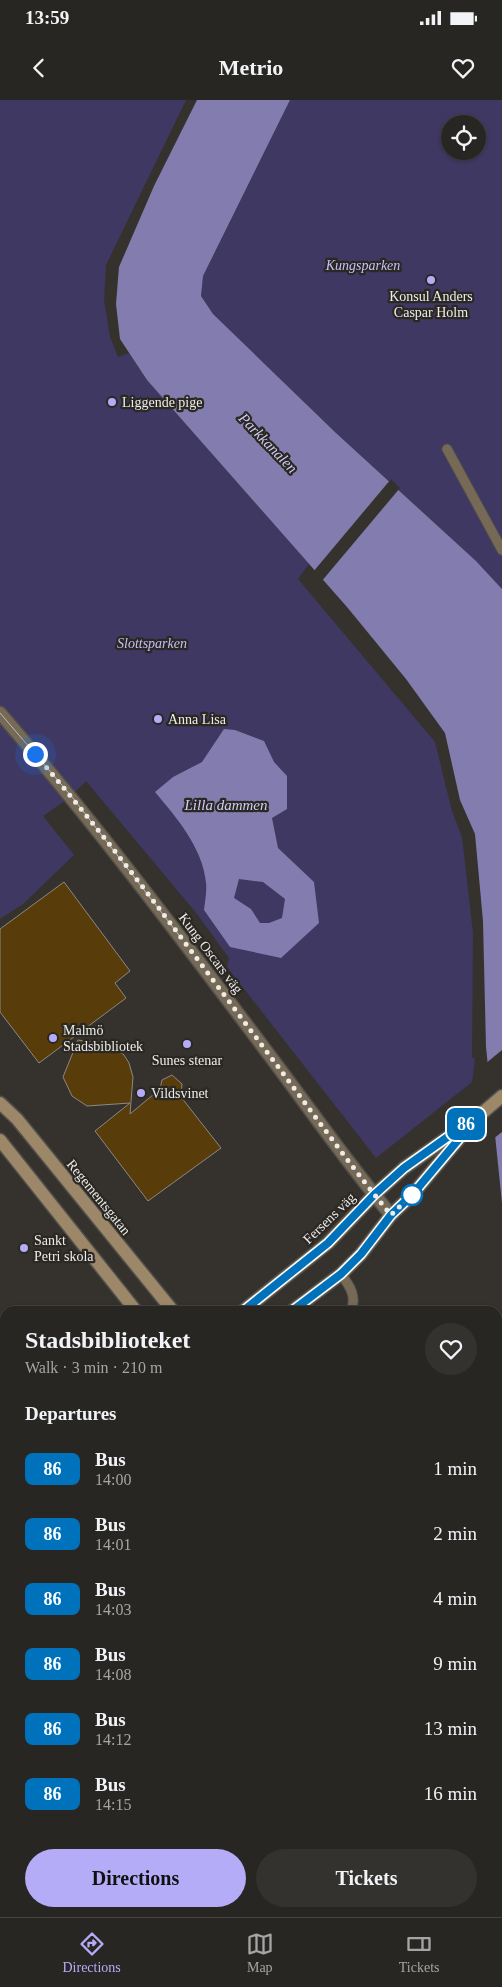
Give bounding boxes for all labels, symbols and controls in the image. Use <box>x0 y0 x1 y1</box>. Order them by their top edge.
text: 13:59 <box>25 7 69 28</box>
icon: back <box>25 54 53 82</box>
icon: heart <box>449 54 477 82</box>
text: Metrio <box>219 55 283 80</box>
map controls <box>441 115 486 160</box>
button: locate <box>441 115 486 160</box>
park label: Kungsparken <box>325 258 400 273</box>
marker: Konsul Anders Caspar Holm <box>425 274 437 286</box>
place label: Konsul Anders Caspar Holm <box>389 289 473 320</box>
place label: Liggende pige <box>122 395 202 410</box>
marker: Liggende pige <box>106 396 118 408</box>
water label: Parkkanalen <box>235 409 300 476</box>
park label: Slottsparken <box>117 636 187 651</box>
place label: Anna Lisa <box>168 712 227 727</box>
marker: Anna Lisa <box>152 713 164 725</box>
your location <box>23 742 48 767</box>
water label: Lilla dammen <box>184 797 267 813</box>
street label: Kung Oscars väg <box>176 910 246 996</box>
place label: Malmö Stadsbibliotek <box>63 1023 143 1054</box>
marker: Malmö Stadsbibliotek <box>47 1032 59 1044</box>
marker: Sunes stenar <box>181 1038 193 1050</box>
place label: Sunes stenar <box>152 1053 223 1068</box>
place label: Vildsvinet <box>151 1086 209 1101</box>
marker: Vildsvinet <box>135 1087 147 1099</box>
line badge: 86 <box>444 1108 488 1140</box>
text: 86 <box>457 1114 475 1134</box>
street label: Regementsgatan <box>64 1157 134 1238</box>
unlabelled marker <box>401 1184 423 1206</box>
street label: Fersens väg <box>300 1190 358 1247</box>
place label: Sankt Petri skola <box>34 1233 94 1264</box>
marker: Sankt Petri skola <box>18 1242 30 1254</box>
button: heart <box>425 1323 477 1375</box>
text: Stadsbiblioteket <box>25 1327 190 1353</box>
text: Walk · 3 min · 210 m <box>25 1359 162 1376</box>
text: Departures <box>25 1403 116 1424</box>
text: Bus <box>95 1449 126 1470</box>
text: 1 min <box>433 1458 477 1479</box>
text: 86 <box>44 1459 62 1479</box>
text: 14:00 <box>95 1471 131 1488</box>
text: Bus <box>95 1514 126 1535</box>
text: 2 min <box>433 1523 477 1544</box>
text: 86 <box>44 1524 62 1544</box>
text: 14:01 <box>95 1536 131 1553</box>
text: Bus <box>95 1579 126 1600</box>
text: 4 min <box>433 1588 477 1609</box>
text: 86 <box>44 1589 62 1609</box>
text: 14:03 <box>95 1601 131 1618</box>
text: Bus <box>95 1644 126 1665</box>
text: 9 min <box>433 1653 477 1674</box>
text: 86 <box>44 1654 62 1674</box>
text: 14:08 <box>95 1666 131 1683</box>
text: Bus <box>95 1709 126 1730</box>
text: 13 min <box>424 1718 477 1739</box>
text: 86 <box>44 1719 62 1739</box>
text: 14:12 <box>95 1731 131 1748</box>
text: Bus <box>95 1774 126 1795</box>
text: 16 min <box>424 1783 477 1804</box>
text: 86 <box>44 1784 62 1804</box>
text: 14:15 <box>95 1796 131 1813</box>
button: Directions <box>25 1849 246 1907</box>
button: Tickets <box>256 1849 477 1907</box>
tab: Directions <box>62 1930 121 1976</box>
tab: Map <box>246 1930 274 1976</box>
tab: Tickets <box>399 1930 440 1976</box>

